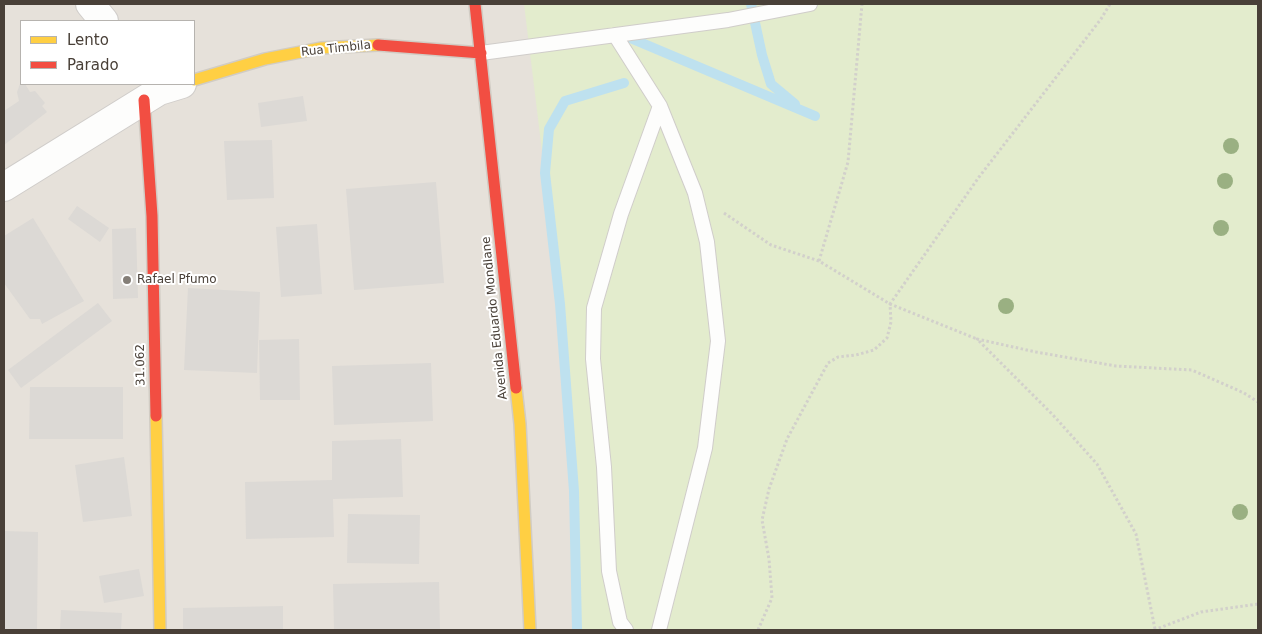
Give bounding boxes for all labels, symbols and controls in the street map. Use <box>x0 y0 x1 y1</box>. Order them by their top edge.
legend <box>20 20 195 85</box>
text: Lento <box>67 31 109 49</box>
street label: Rua Timbila <box>300 38 372 60</box>
text: Parado <box>67 56 119 74</box>
street label: Avenida Eduardo Mondlane <box>479 236 511 400</box>
place label: Rafael Pfumo <box>137 273 217 287</box>
marker: Rafael Pfumo <box>121 274 133 286</box>
street label: 31.062 <box>133 344 149 386</box>

